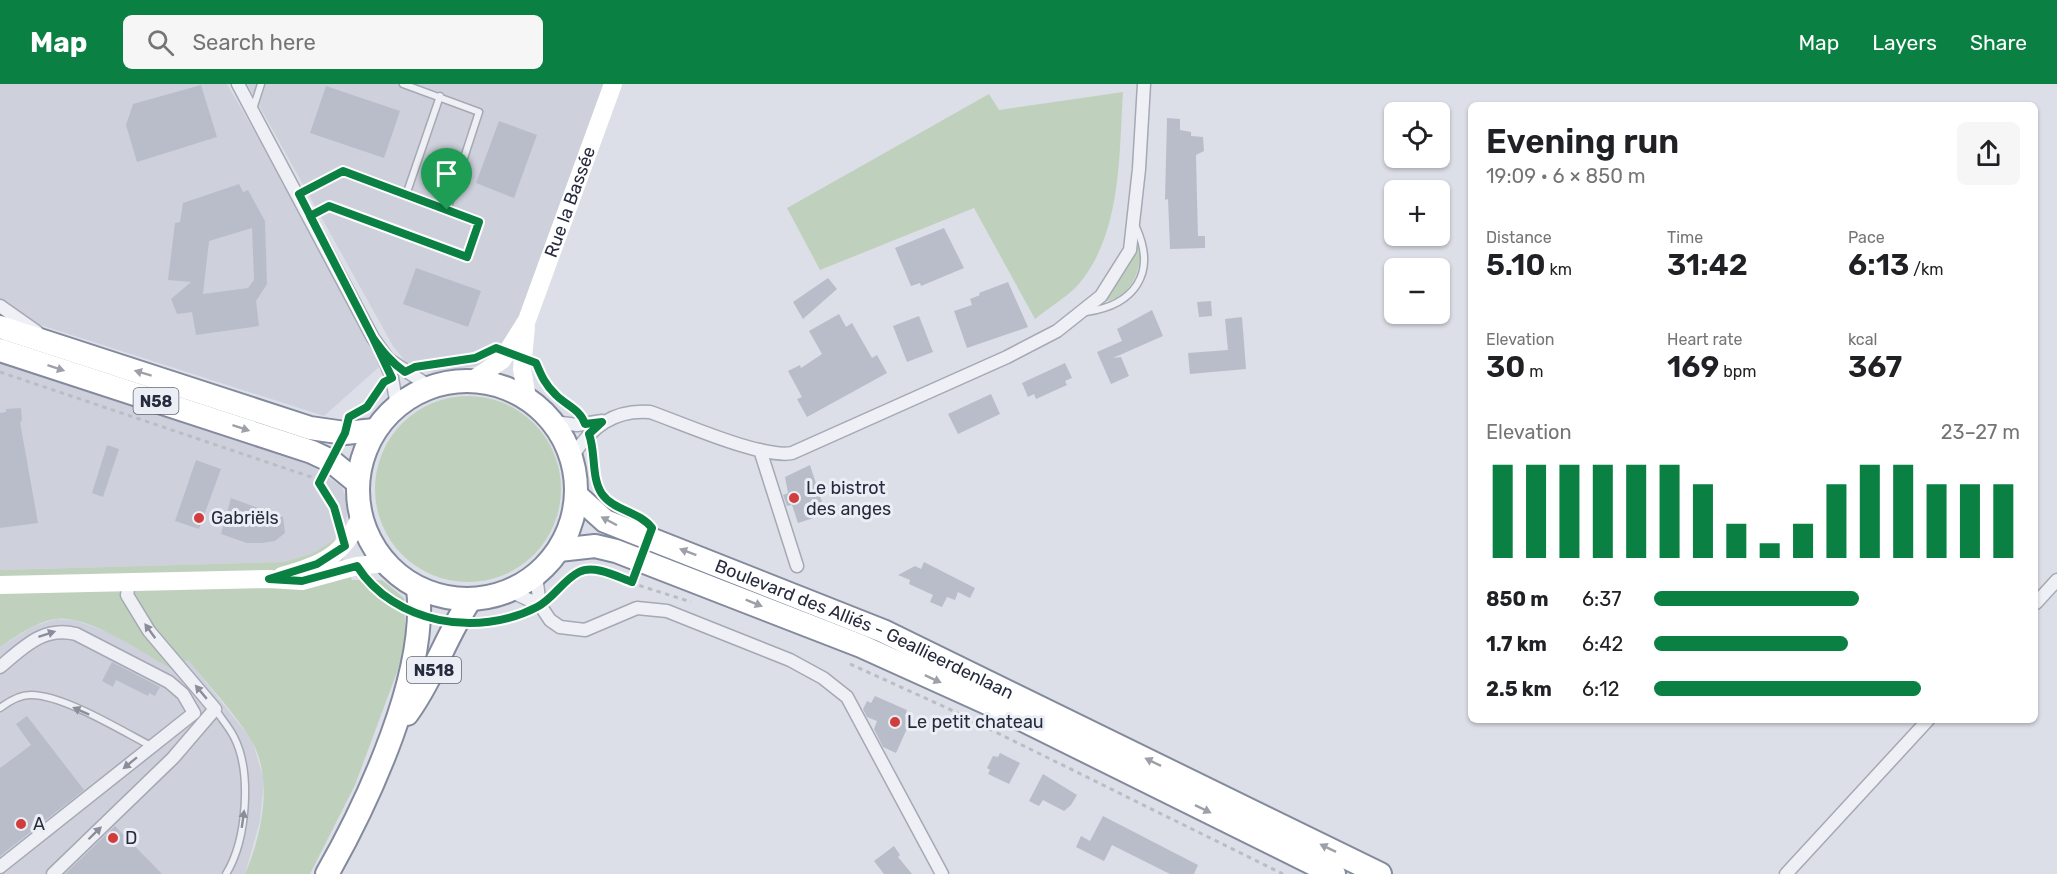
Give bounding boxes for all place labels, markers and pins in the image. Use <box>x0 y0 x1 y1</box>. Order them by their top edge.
pin <box>421 148 472 210</box>
place label: Le bistrot des anges <box>806 477 891 520</box>
marker: Le bistrot des anges <box>787 491 801 505</box>
place label: Gabriëls <box>211 507 279 529</box>
marker: Gabriëls <box>192 511 206 525</box>
place label: Le petit chateau <box>907 711 1044 733</box>
marker: Le petit chateau <box>888 715 902 729</box>
place label: A <box>33 813 45 835</box>
marker: A <box>14 817 28 831</box>
place label: D <box>125 827 137 849</box>
marker: D <box>106 831 120 845</box>

